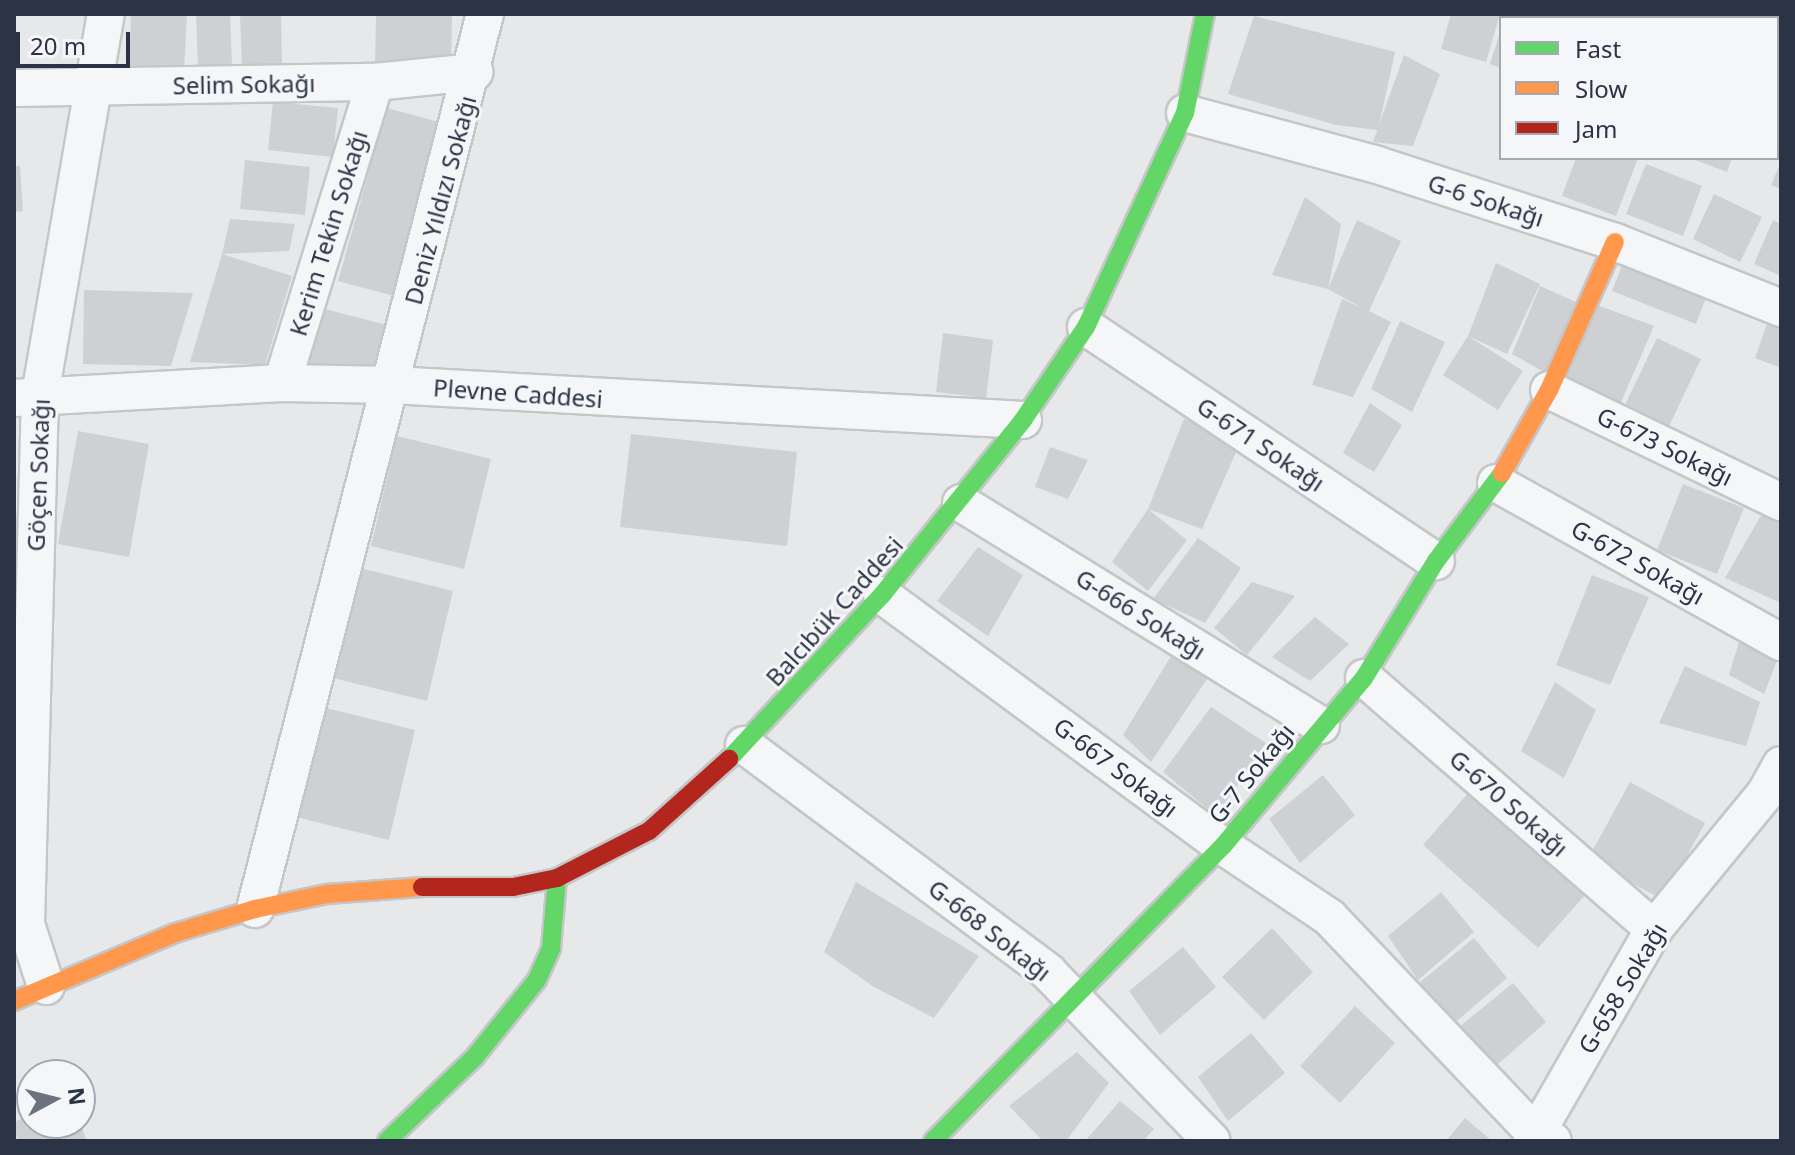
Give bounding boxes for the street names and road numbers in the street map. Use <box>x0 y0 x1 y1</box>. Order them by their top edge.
street label: Selim Sokağı <box>172 68 316 100</box>
street label: Deniz Yıldızı Sokağı <box>398 92 482 308</box>
street label: Kerim Tekin Sokağı <box>283 127 373 339</box>
street label: G-6 Sokağı <box>1424 168 1548 232</box>
street label: Plevne Caddesi <box>432 373 604 413</box>
street label: G-671 Sokağı <box>1192 391 1330 497</box>
street label: Göçen Sokağı <box>21 398 55 552</box>
street label: G-673 Sokağı <box>1592 401 1738 491</box>
street label: G-672 Sokağı <box>1566 514 1710 610</box>
street label: Balcıbük Caddesi <box>759 530 909 692</box>
street label: G-666 Sokağı <box>1071 563 1211 665</box>
street label: G-667 Sokağı <box>1048 711 1184 823</box>
street label: G-7 Sokağı <box>1202 717 1300 829</box>
street label: G-670 Sokağı <box>1444 744 1574 862</box>
street label: G-668 Sokağı <box>923 873 1057 987</box>
street label: G-658 Sokağı <box>1572 917 1672 1059</box>

